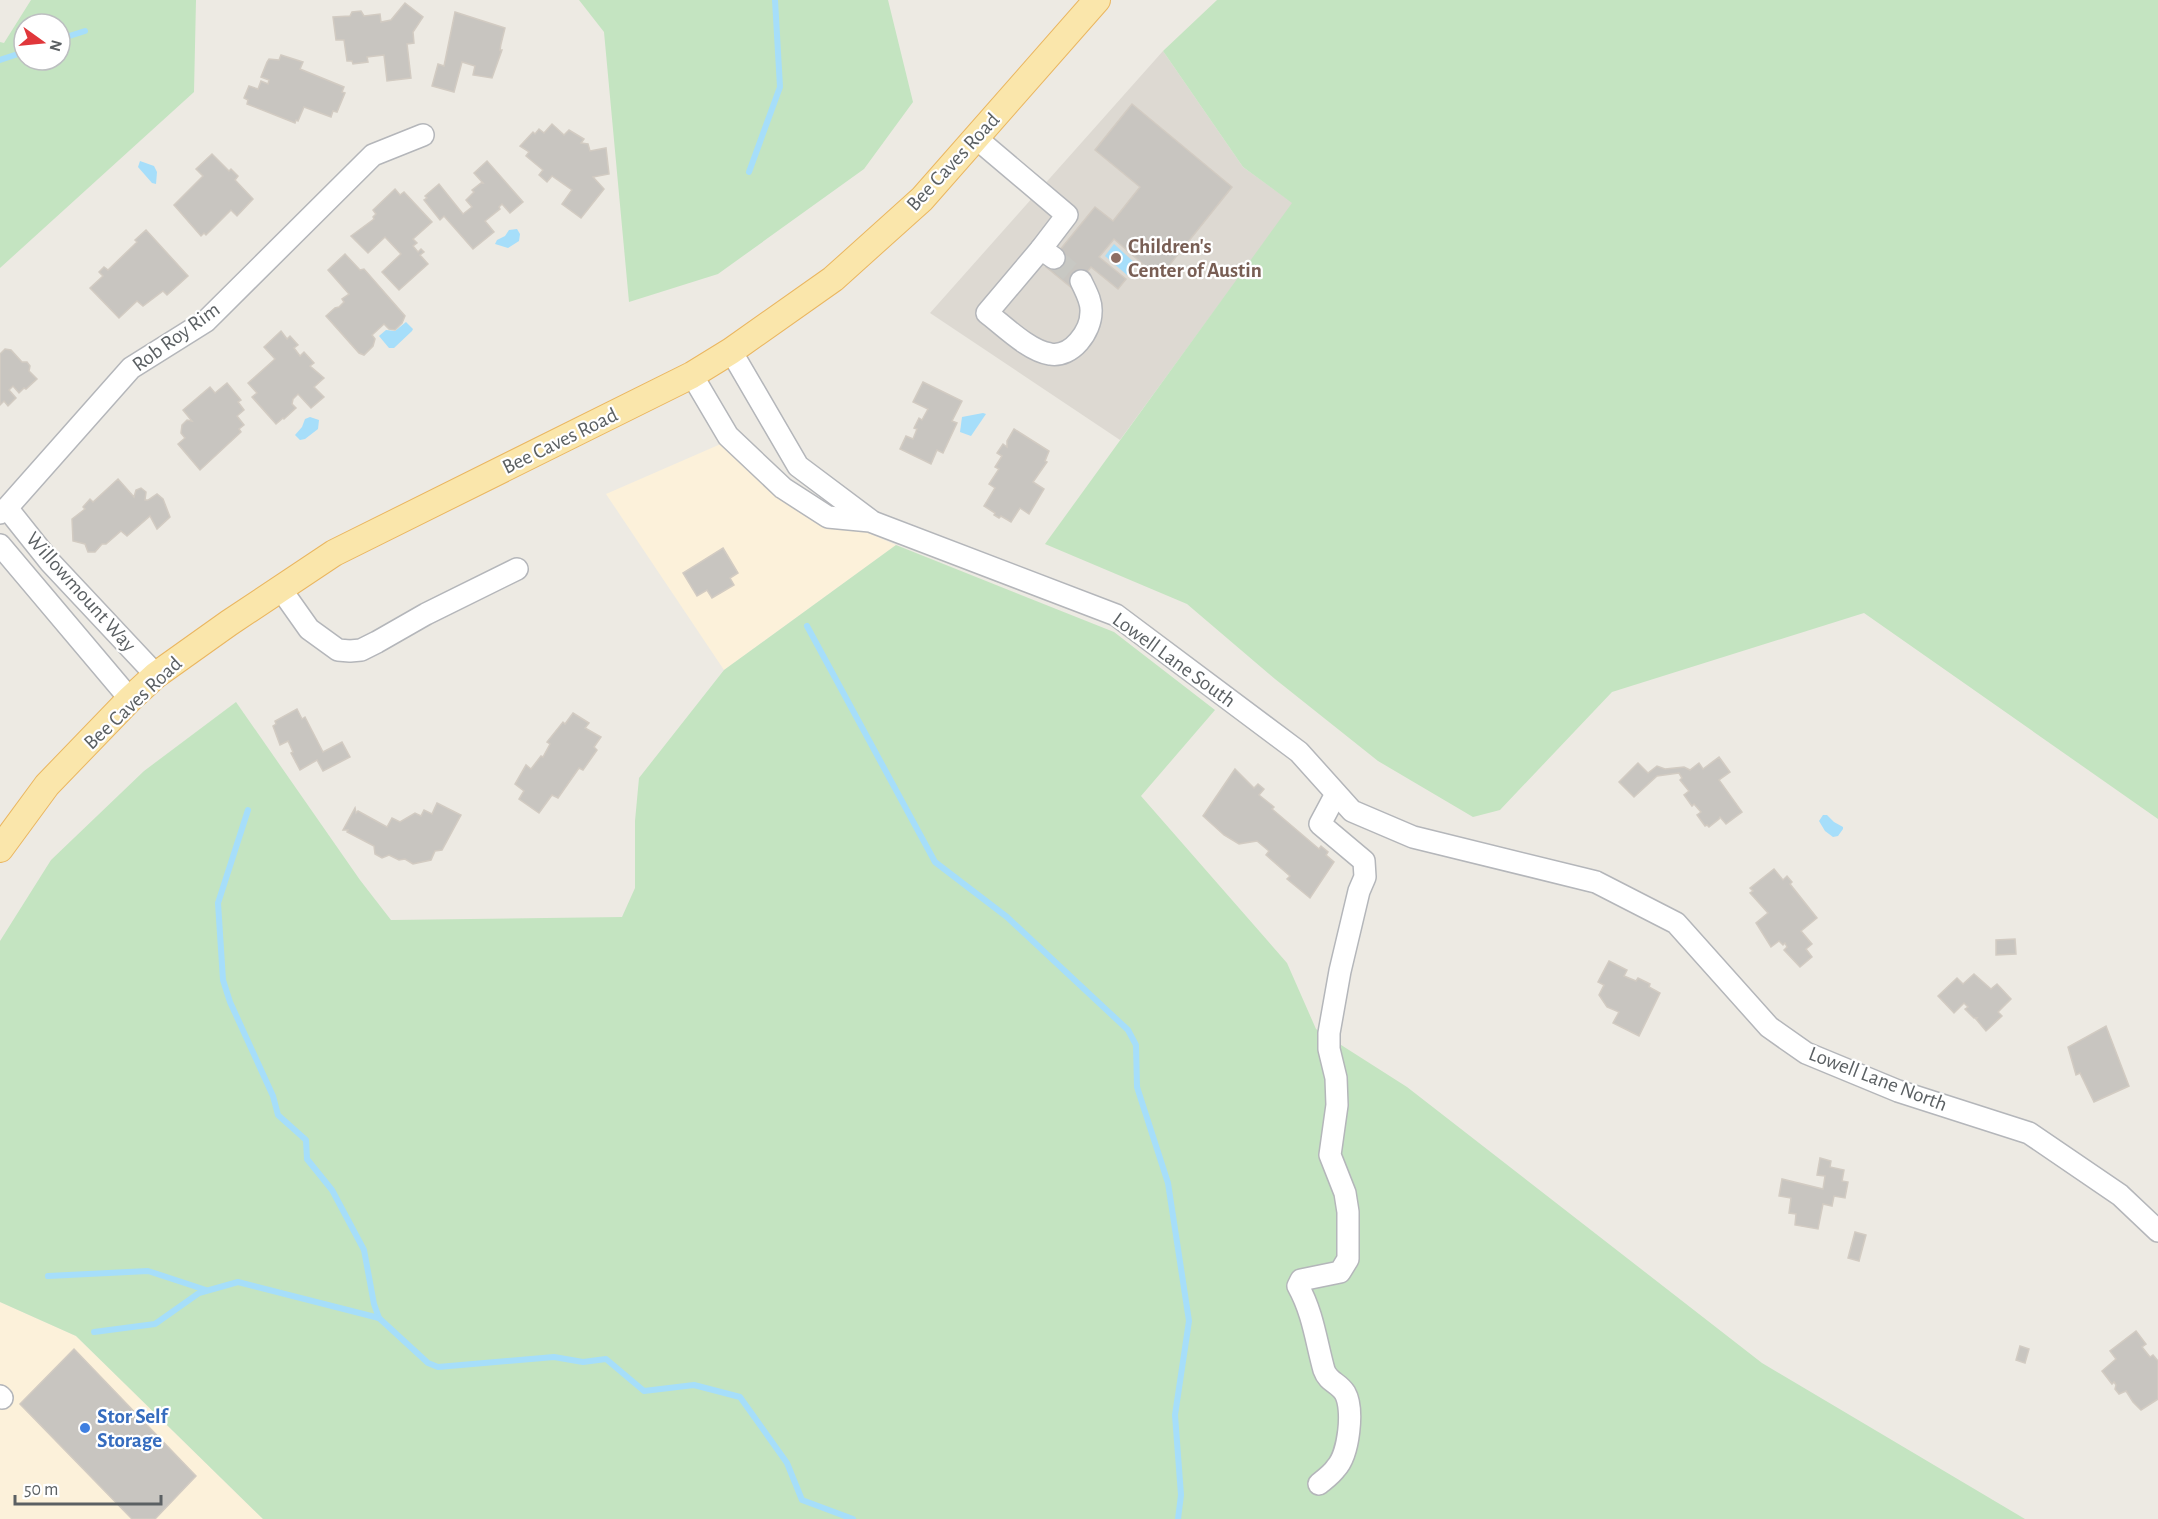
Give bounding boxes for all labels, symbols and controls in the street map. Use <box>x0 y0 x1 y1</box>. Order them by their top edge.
north arrow <box>12 12 72 72</box>
text: N <box>46 38 65 53</box>
street label: Bee Caves Road <box>903 109 1004 215</box>
place label: Children's Center of Austin <box>1128 236 1262 281</box>
marker: Children's Center of Austin <box>1109 251 1123 265</box>
street label: Rob Roy Rim <box>128 298 224 376</box>
street label: Bee Caves Road <box>499 404 621 478</box>
street label: Willowmount Way <box>22 528 140 656</box>
street label: Lowell Lane South <box>1109 609 1239 711</box>
street label: Bee Caves Road <box>80 652 186 753</box>
street label: Lowell Lane North <box>1806 1043 1950 1115</box>
place label: Stor Self Storage <box>97 1406 170 1451</box>
marker: Stor Self Storage <box>78 1421 92 1435</box>
scale bar <box>15 1468 160 1506</box>
text: 50 m <box>24 1481 58 1499</box>

